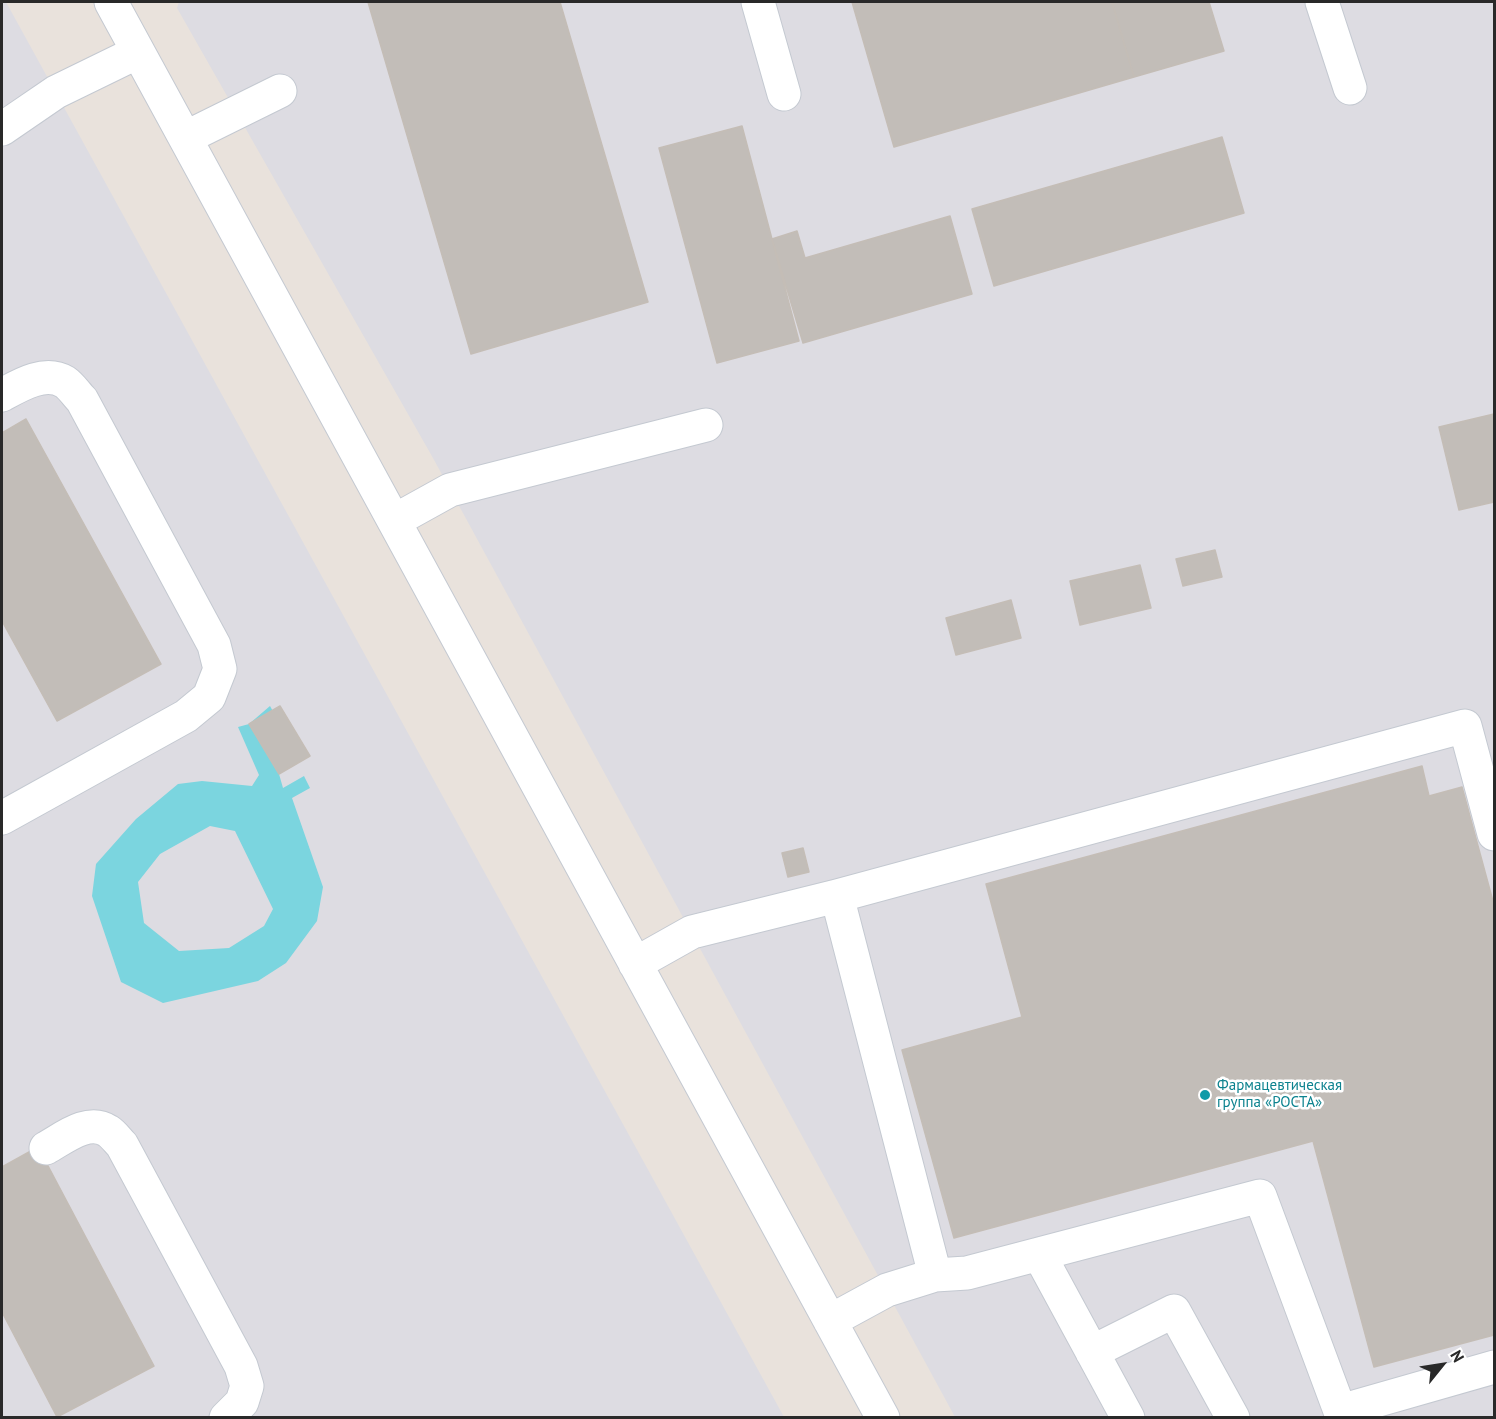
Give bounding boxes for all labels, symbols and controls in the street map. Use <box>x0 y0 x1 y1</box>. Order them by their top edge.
place label: Фармацевтическая группа «РОСТА» <box>1217 1077 1342 1112</box>
marker: Фармацевтическая группа «РОСТА» <box>1198 1088 1212 1102</box>
north arrow <box>1412 1335 1472 1395</box>
text: N <box>1446 1346 1469 1366</box>

